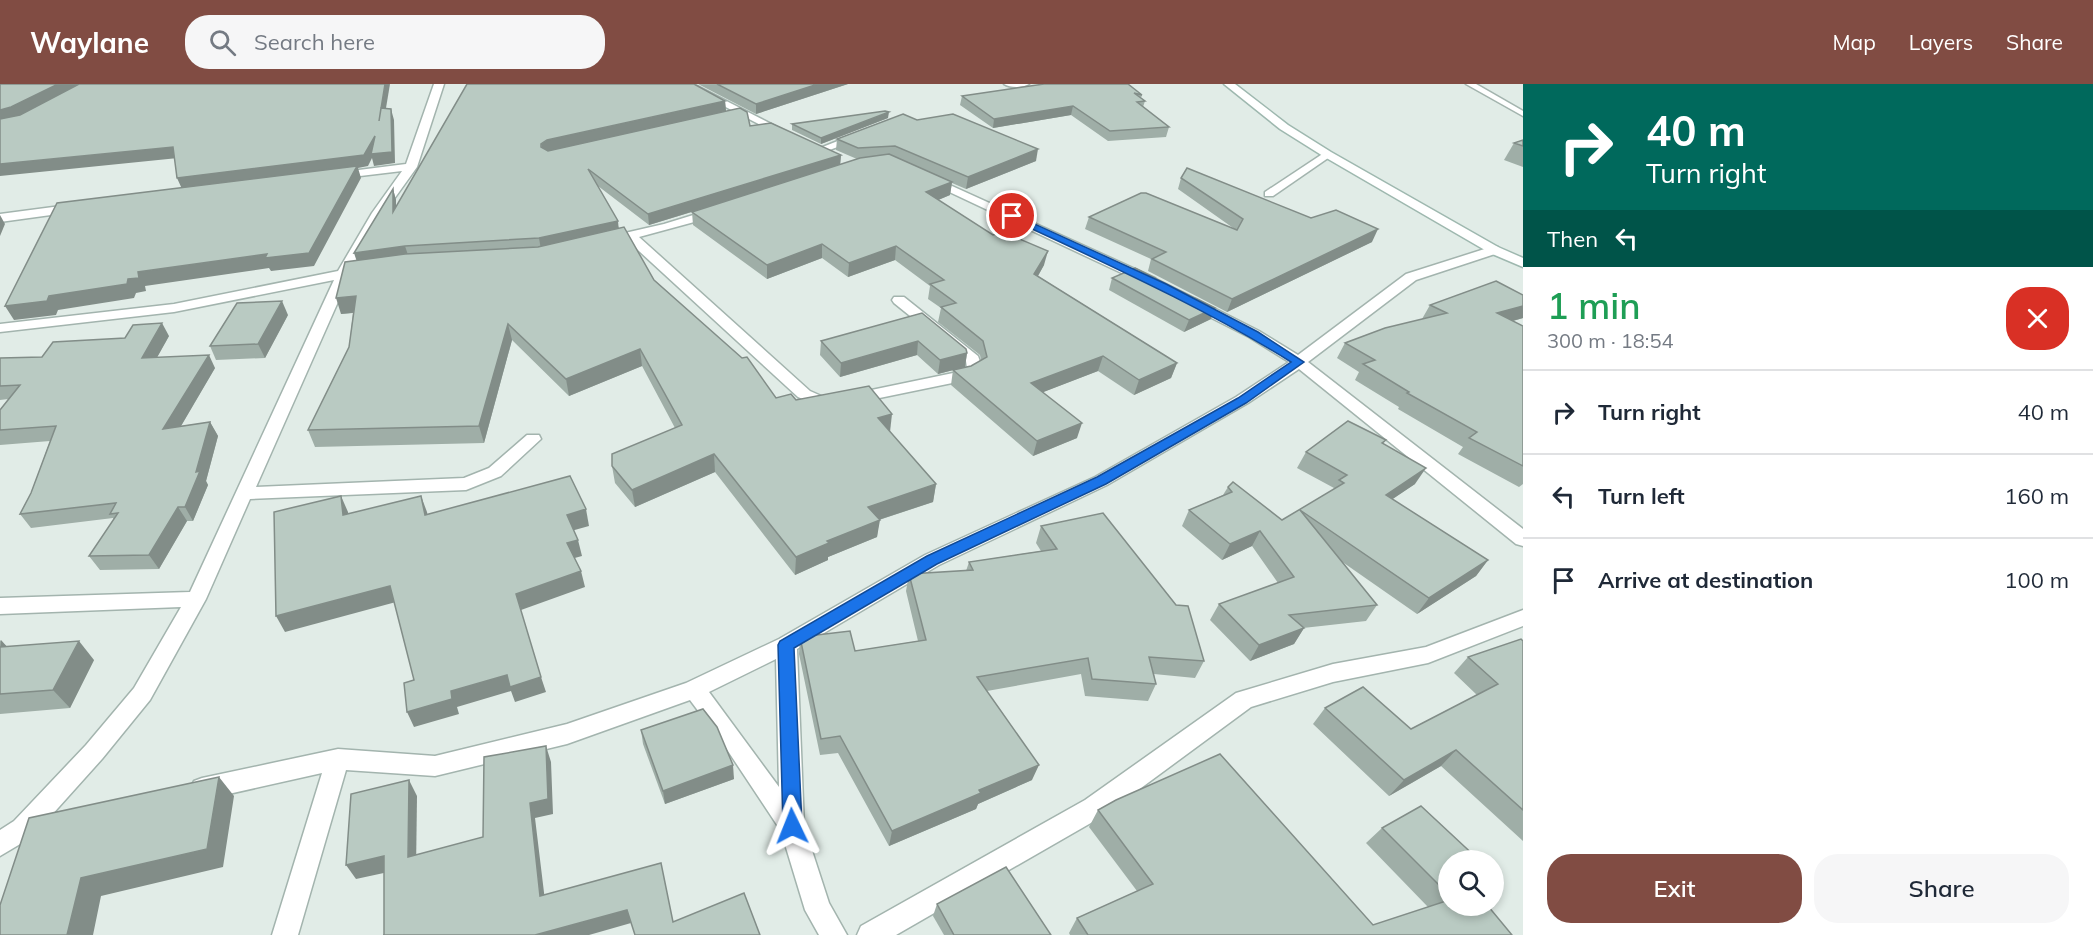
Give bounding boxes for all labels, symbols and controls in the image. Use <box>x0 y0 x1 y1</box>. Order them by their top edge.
search box <box>185 15 605 69</box>
text: Waylane <box>30 25 149 60</box>
icon: search <box>206 26 239 59</box>
text: Search here <box>254 28 375 56</box>
text: Map <box>1833 29 1876 55</box>
text: Layers <box>1909 29 1973 55</box>
text: Share <box>2006 29 2063 55</box>
text: 40 m <box>1646 104 1746 157</box>
icon: right <box>1547 108 1625 186</box>
text: Turn right <box>1646 156 1766 190</box>
pin <box>986 190 1037 241</box>
icon: arrive <box>995 199 1028 232</box>
icon: left <box>1610 222 1643 255</box>
text: Then <box>1547 225 1598 253</box>
text: 1 min <box>1547 283 1641 328</box>
button: close <box>2006 287 2069 350</box>
text: 300 m · 18:54 <box>1547 328 1673 353</box>
icon: right <box>1547 396 1580 429</box>
text: Turn right <box>1598 398 1701 426</box>
text: 40 m <box>2018 398 2069 426</box>
icon: left <box>1547 480 1580 513</box>
text: Turn left <box>1598 482 1685 510</box>
text: 160 m <box>2004 482 2069 510</box>
icon: arrive <box>1547 564 1580 597</box>
text: Arrive at destination <box>1598 566 1813 594</box>
text: 100 m <box>2004 566 2069 594</box>
position arrow <box>760 794 824 858</box>
map controls <box>1438 850 1504 916</box>
button: search <box>1438 850 1504 916</box>
button: Exit <box>1547 854 1802 923</box>
button: Share <box>1814 854 2069 923</box>

